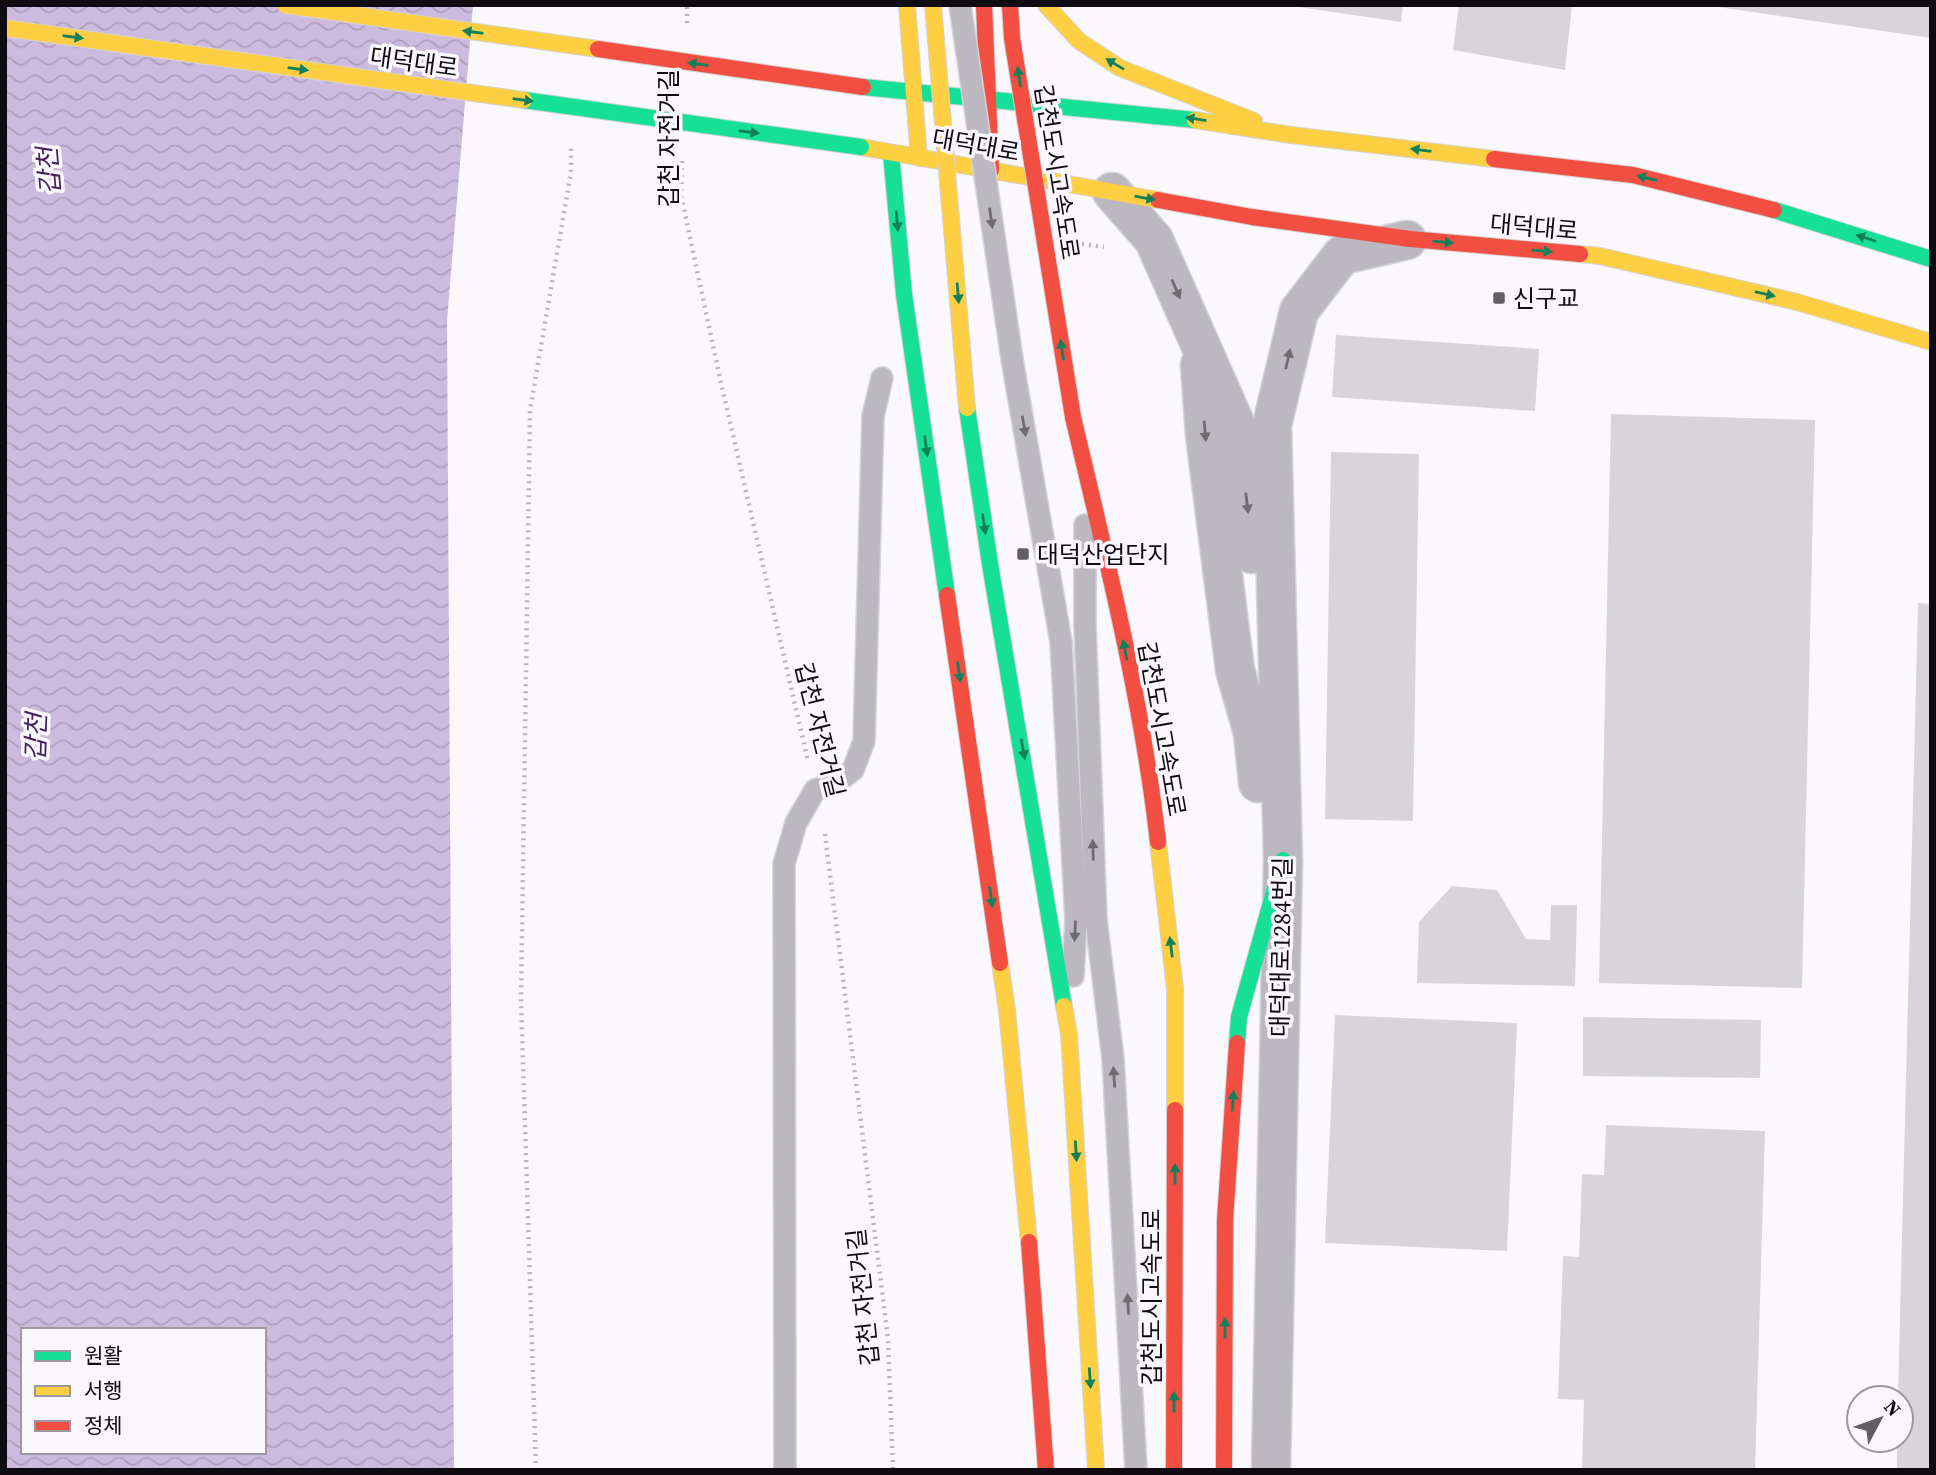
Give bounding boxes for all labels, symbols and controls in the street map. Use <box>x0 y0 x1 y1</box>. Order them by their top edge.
one-way arrow <box>462 26 484 37</box>
one-way arrow <box>62 32 84 43</box>
street label: 대덕대로 <box>368 40 460 84</box>
one-way arrow <box>687 58 709 69</box>
one-way arrow <box>1105 58 1124 70</box>
one-way arrow <box>287 63 309 74</box>
one-way arrow <box>1013 65 1024 87</box>
street label: 갑천 자전거길 <box>652 69 685 207</box>
street label: 갑천도시고속도로 <box>1027 82 1087 262</box>
one-way arrow <box>513 95 535 106</box>
one-way arrow <box>1184 113 1206 124</box>
street label: 대덕대로 <box>930 121 1022 169</box>
one-way arrow <box>738 126 760 137</box>
water label: 갑천 <box>29 143 69 196</box>
one-way arrow <box>1410 145 1432 156</box>
one-way arrow <box>1635 172 1657 183</box>
one-way arrow <box>1134 193 1156 204</box>
one-way arrow <box>986 207 997 229</box>
street label: 대덕대로 <box>1489 207 1579 247</box>
one-way arrow <box>892 210 903 232</box>
one-way arrow <box>1855 233 1876 243</box>
one-way arrow <box>1432 237 1454 248</box>
one-way arrow <box>1531 246 1553 257</box>
one-way arrow <box>1170 279 1182 299</box>
one-way arrow <box>953 282 964 304</box>
place label: 신구교 <box>1513 282 1579 315</box>
one-way arrow <box>1754 289 1776 300</box>
marker: 신구교 <box>1491 290 1507 306</box>
one-way arrow <box>1056 339 1067 361</box>
one-way arrow <box>1282 348 1293 370</box>
one-way arrow <box>1019 415 1030 437</box>
one-way arrow <box>1200 421 1211 443</box>
one-way arrow <box>921 436 932 458</box>
one-way arrow <box>1242 492 1253 514</box>
one-way arrow <box>979 513 990 535</box>
place label: 대덕산업단지 <box>1037 538 1169 571</box>
marker: 대덕산업단지 <box>1015 546 1031 562</box>
one-way arrow <box>1119 639 1130 661</box>
street label: 갑천도시고속도로 <box>1130 639 1194 819</box>
street label: 갑천 자전거길 <box>787 659 853 801</box>
one-way arrow <box>953 661 964 683</box>
water label: 갑천 <box>17 709 55 762</box>
one-way arrow <box>1017 738 1028 760</box>
one-way arrow <box>1088 839 1099 861</box>
street label: 대덕대로1284번길 <box>1263 856 1299 1038</box>
one-way arrow <box>986 886 997 908</box>
one-way arrow <box>1070 920 1081 942</box>
one-way arrow <box>1165 936 1176 958</box>
one-way arrow <box>1108 1065 1119 1087</box>
one-way arrow <box>1228 1090 1239 1112</box>
one-way arrow <box>1071 1140 1082 1162</box>
one-way arrow <box>1169 1163 1181 1185</box>
street label: 갑천도시고속도로 <box>1135 1209 1168 1385</box>
street label: 갑천 자전거길 <box>839 1227 887 1367</box>
one-way arrow <box>1122 1292 1133 1314</box>
one-way arrow <box>1219 1317 1231 1339</box>
legend <box>21 1328 266 1454</box>
text: 원활 <box>84 1341 123 1370</box>
one-way arrow <box>1085 1367 1096 1389</box>
text: 서행 <box>84 1376 123 1405</box>
north arrow <box>1845 1384 1915 1454</box>
one-way arrow <box>1168 1390 1180 1412</box>
text: N <box>1878 1394 1907 1422</box>
text: 정체 <box>84 1411 123 1440</box>

